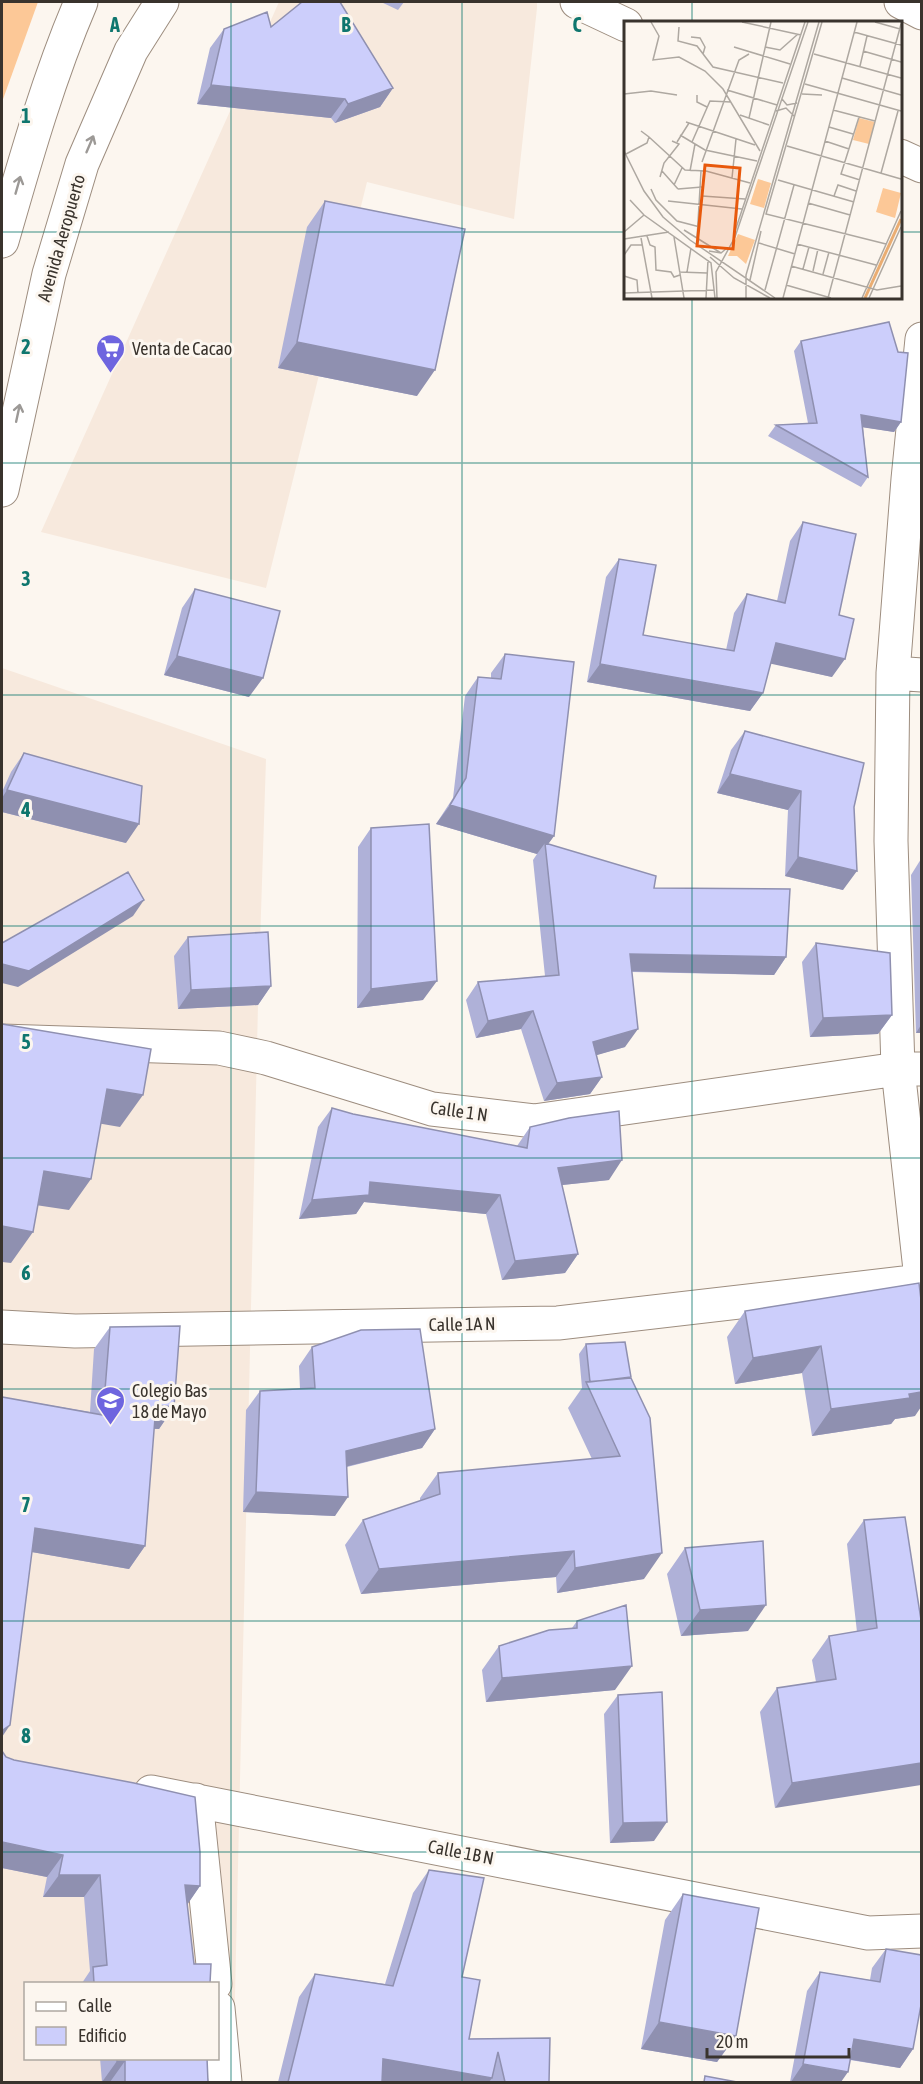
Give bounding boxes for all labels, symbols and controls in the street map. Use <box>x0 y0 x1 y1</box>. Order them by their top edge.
text: A <box>109 13 120 36</box>
text: B <box>341 13 351 36</box>
text: C <box>573 13 582 36</box>
inset map <box>624 21 902 298</box>
text: 1 <box>21 104 31 127</box>
one-way arrow <box>85 135 97 153</box>
street label: Avenida Aeropuerto <box>33 172 89 304</box>
one-way arrow <box>13 176 24 195</box>
supermarket icon: Venta de Cacao <box>95 332 127 374</box>
text: 2 <box>21 335 31 358</box>
place label: Venta de Cacao <box>132 338 232 359</box>
one-way arrow <box>13 404 25 423</box>
text: 3 <box>21 567 31 590</box>
text: 4 <box>20 798 31 821</box>
text: 5 <box>21 1030 31 1053</box>
street label: Calle 1 N <box>429 1097 489 1125</box>
text: 6 <box>21 1261 31 1284</box>
street label: Calle 1A N <box>428 1313 496 1335</box>
place label: Colegio Bas 18 de Mayo <box>132 1380 207 1422</box>
school or university icon: Colegio Bas 18 de Mayo <box>95 1384 127 1426</box>
text: 7 <box>21 1493 31 1516</box>
text: 8 <box>21 1724 31 1747</box>
street label: Calle 1B N <box>426 1835 496 1869</box>
legend <box>24 1982 219 2060</box>
text: Calle <box>78 1995 112 2016</box>
scale bar <box>707 2021 850 2059</box>
text: Edificio <box>78 2025 127 2046</box>
text: 20 m <box>716 2031 748 2052</box>

